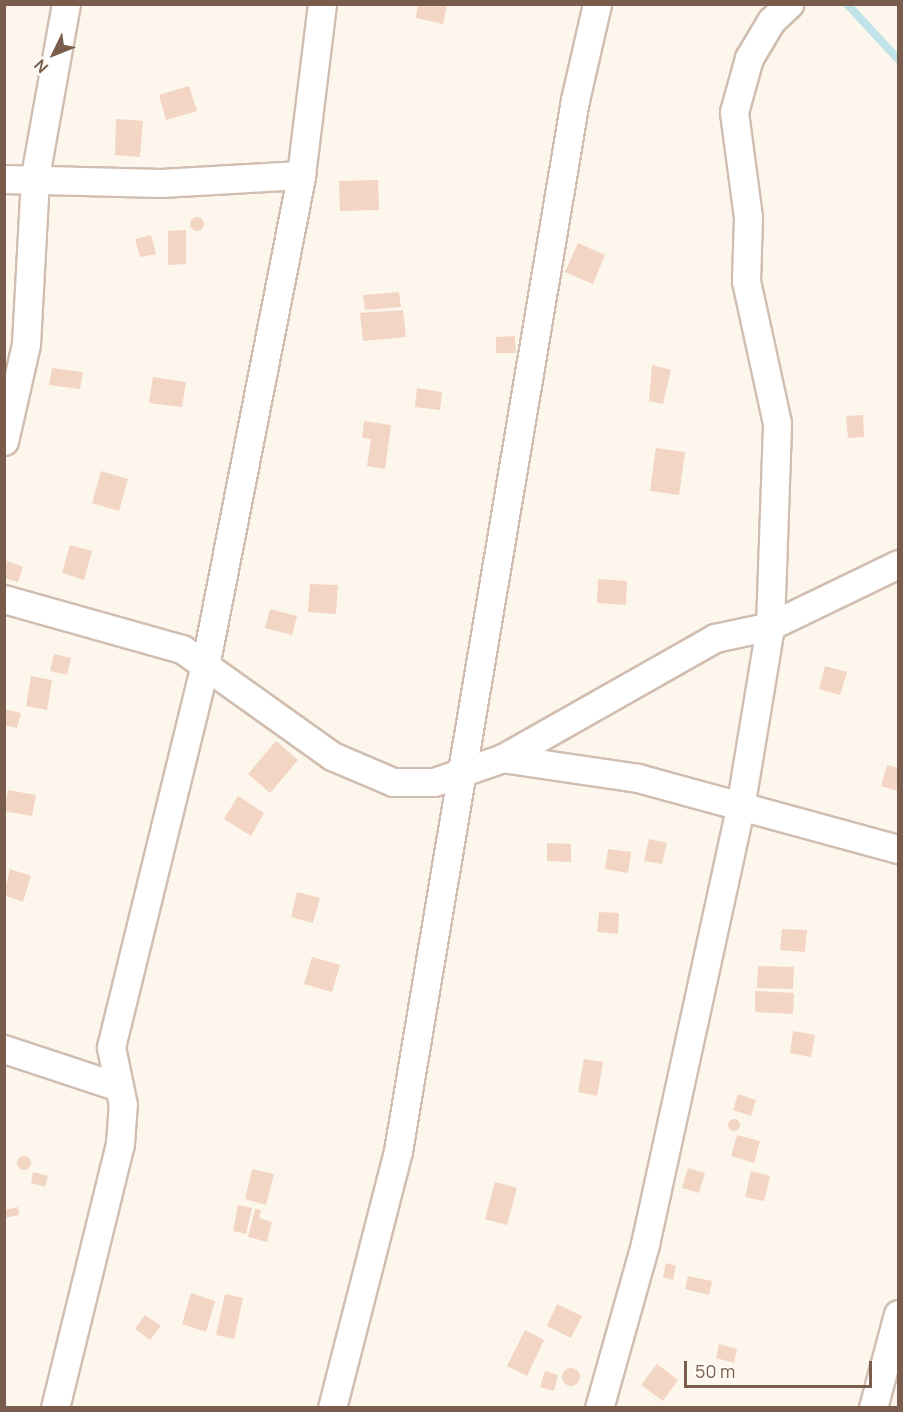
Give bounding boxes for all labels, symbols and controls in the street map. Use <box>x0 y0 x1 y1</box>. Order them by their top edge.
north arrow <box>24 24 84 84</box>
text: N <box>29 55 53 78</box>
scale bar <box>687 1349 874 1387</box>
text: 50 m <box>695 1359 735 1383</box>

